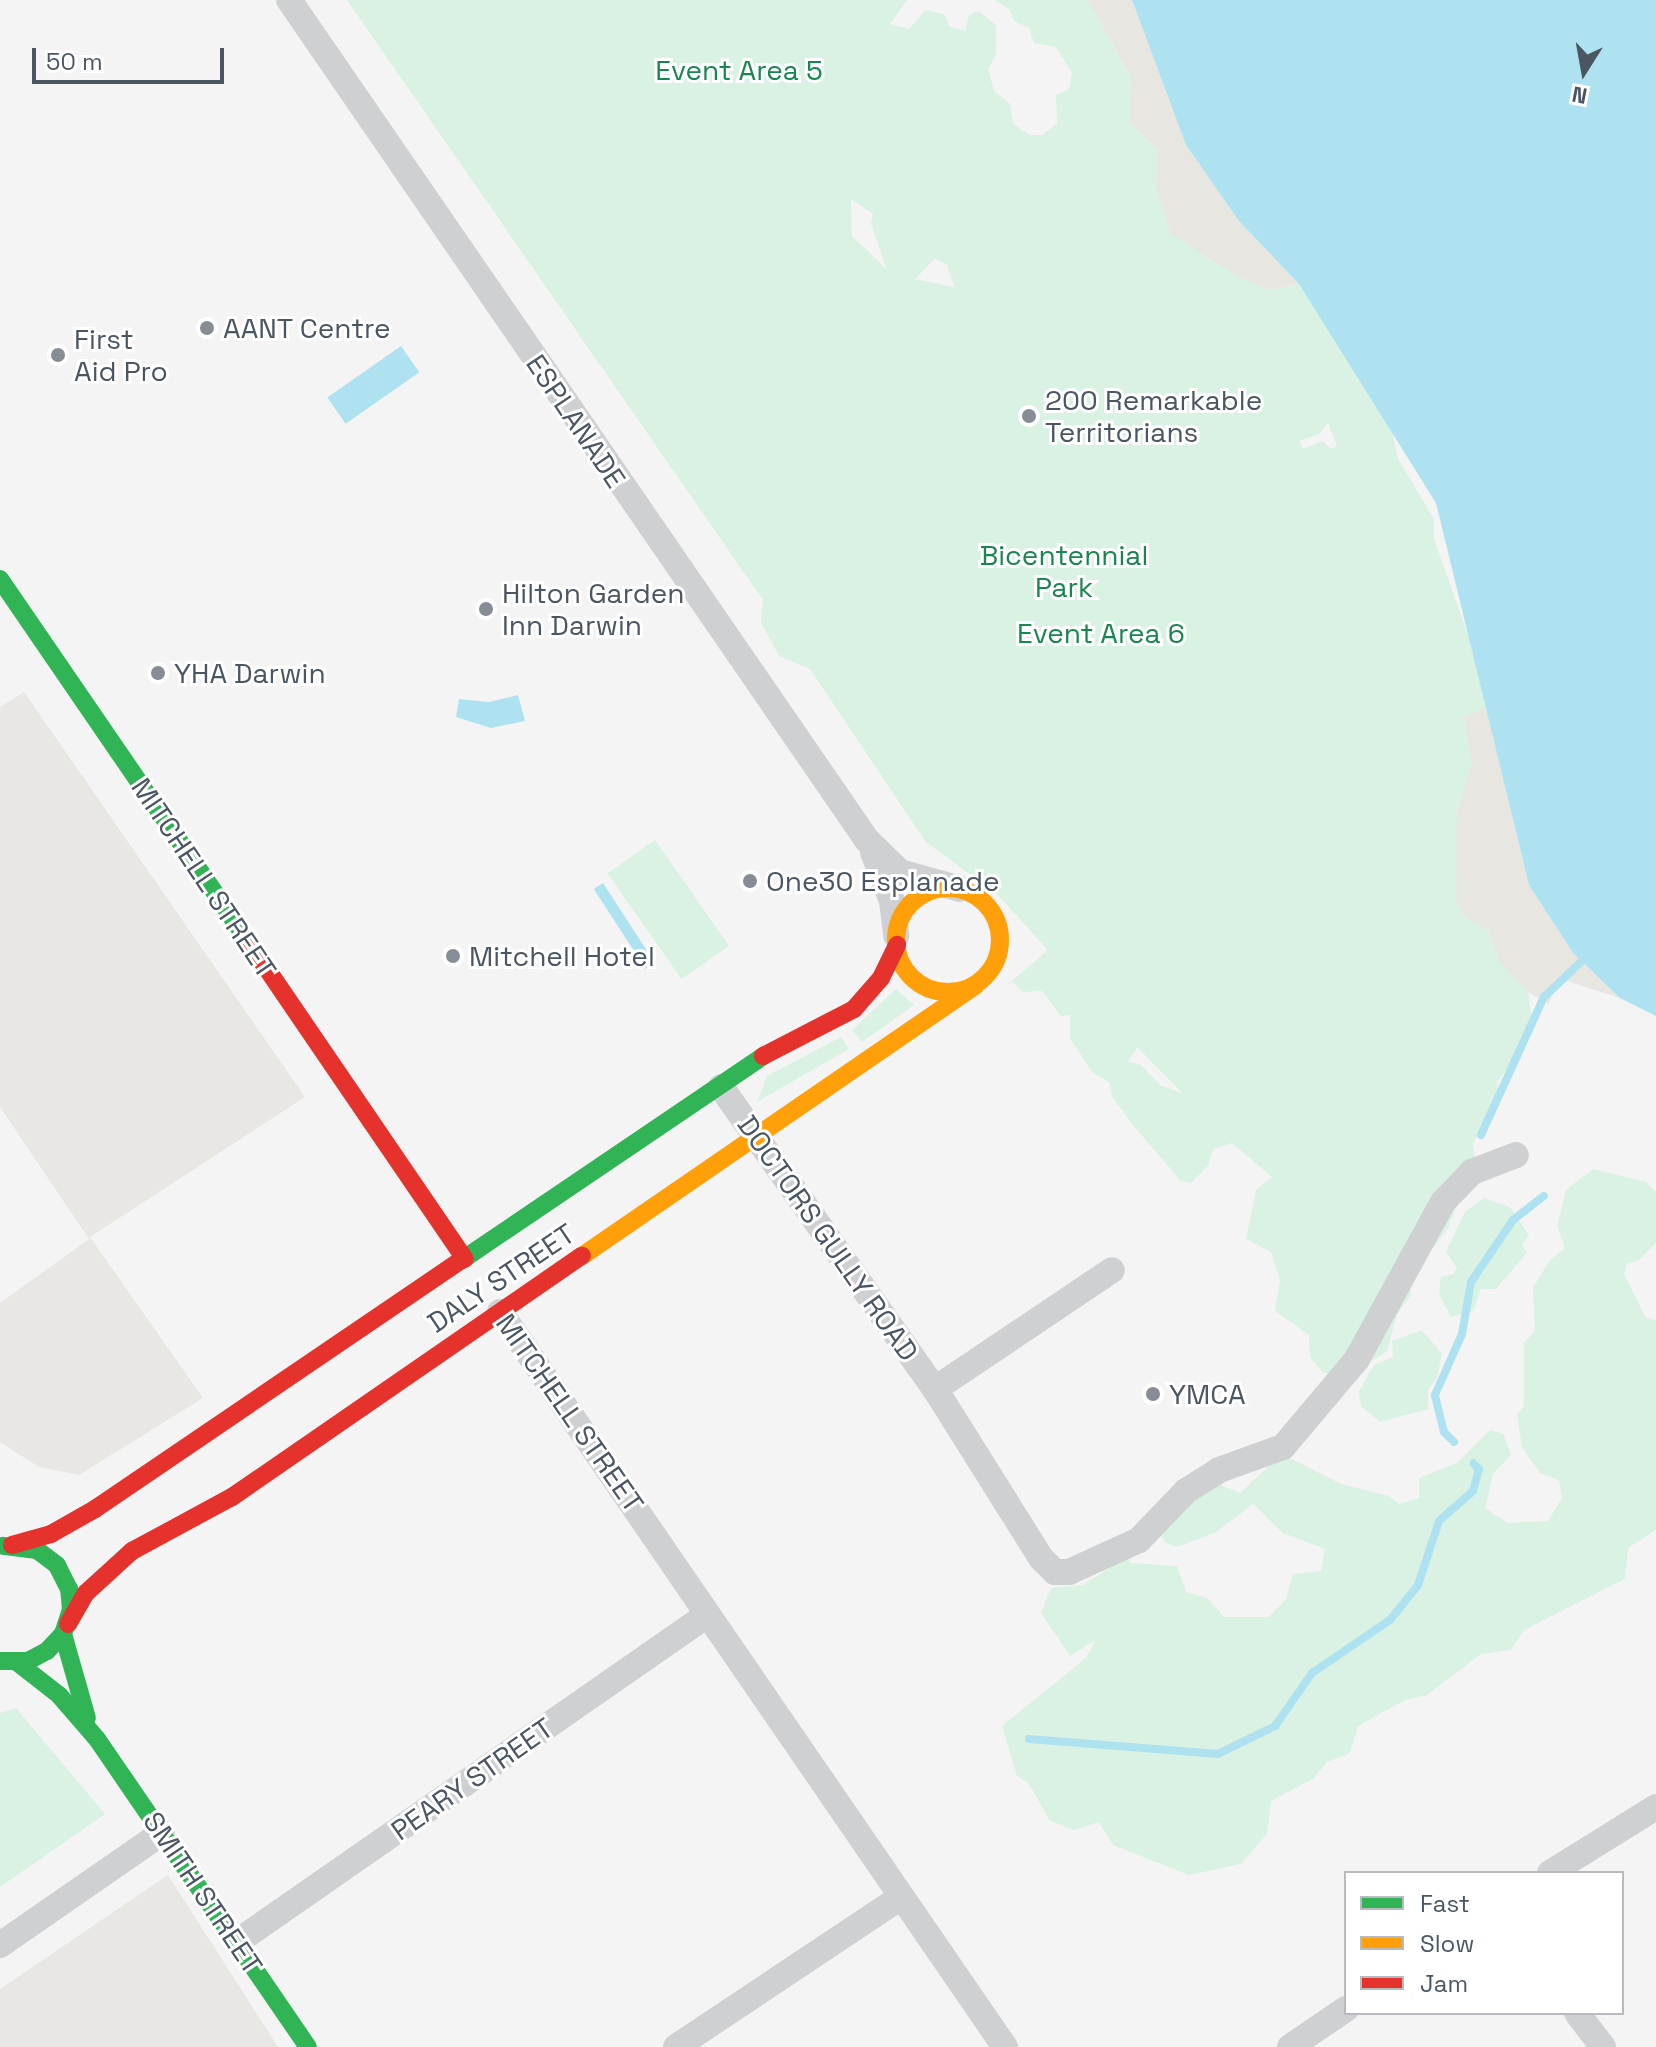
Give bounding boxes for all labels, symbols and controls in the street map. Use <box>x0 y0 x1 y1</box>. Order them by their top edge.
scale bar <box>36 32 228 82</box>
north arrow <box>1544 32 1624 112</box>
text: 50 m <box>46 46 103 77</box>
park label: Event Area 5 <box>655 53 823 87</box>
text: N <box>1570 80 1589 111</box>
place label: AANT Centre <box>223 311 391 345</box>
marker: AANT Centre <box>198 319 216 337</box>
place label: First Aid Pro <box>74 322 168 388</box>
marker: First Aid Pro <box>49 346 67 364</box>
street label: ESPLANADE <box>519 348 633 494</box>
place label: 200 Remarkable Territorians <box>1045 383 1262 449</box>
marker: 200 Remarkable Territorians <box>1020 407 1038 425</box>
park label: Bicentennial Park <box>980 538 1148 604</box>
place label: Hilton Garden Inn Darwin <box>502 576 685 642</box>
marker: Hilton Garden Inn Darwin <box>477 600 495 618</box>
park label: Event Area 6 <box>1017 616 1185 650</box>
place label: YHA Darwin <box>174 656 326 690</box>
marker: YHA Darwin <box>149 664 167 682</box>
street label: MITCHELL STREET <box>124 771 284 985</box>
place label: One30 Esplanade <box>766 864 1000 898</box>
marker: One30 Esplanade <box>741 872 759 890</box>
place label: Mitchell Hotel <box>469 939 655 973</box>
marker: Mitchell Hotel <box>444 947 462 965</box>
street label: DOCTORS GULLY ROAD <box>730 1109 926 1367</box>
street label: DALY STREET <box>421 1216 581 1340</box>
street label: MITCHELL STREET <box>489 1307 651 1519</box>
place label: YMCA <box>1169 1377 1246 1411</box>
marker: YMCA <box>1144 1385 1162 1403</box>
street label: PEARY STREET <box>384 1711 560 1847</box>
street label: SMITH STREET <box>136 1805 270 1981</box>
legend <box>1344 1871 1624 2015</box>
text: Fast <box>1420 1888 1470 1919</box>
text: Slow <box>1420 1928 1474 1959</box>
text: Jam <box>1420 1968 1468 1999</box>

